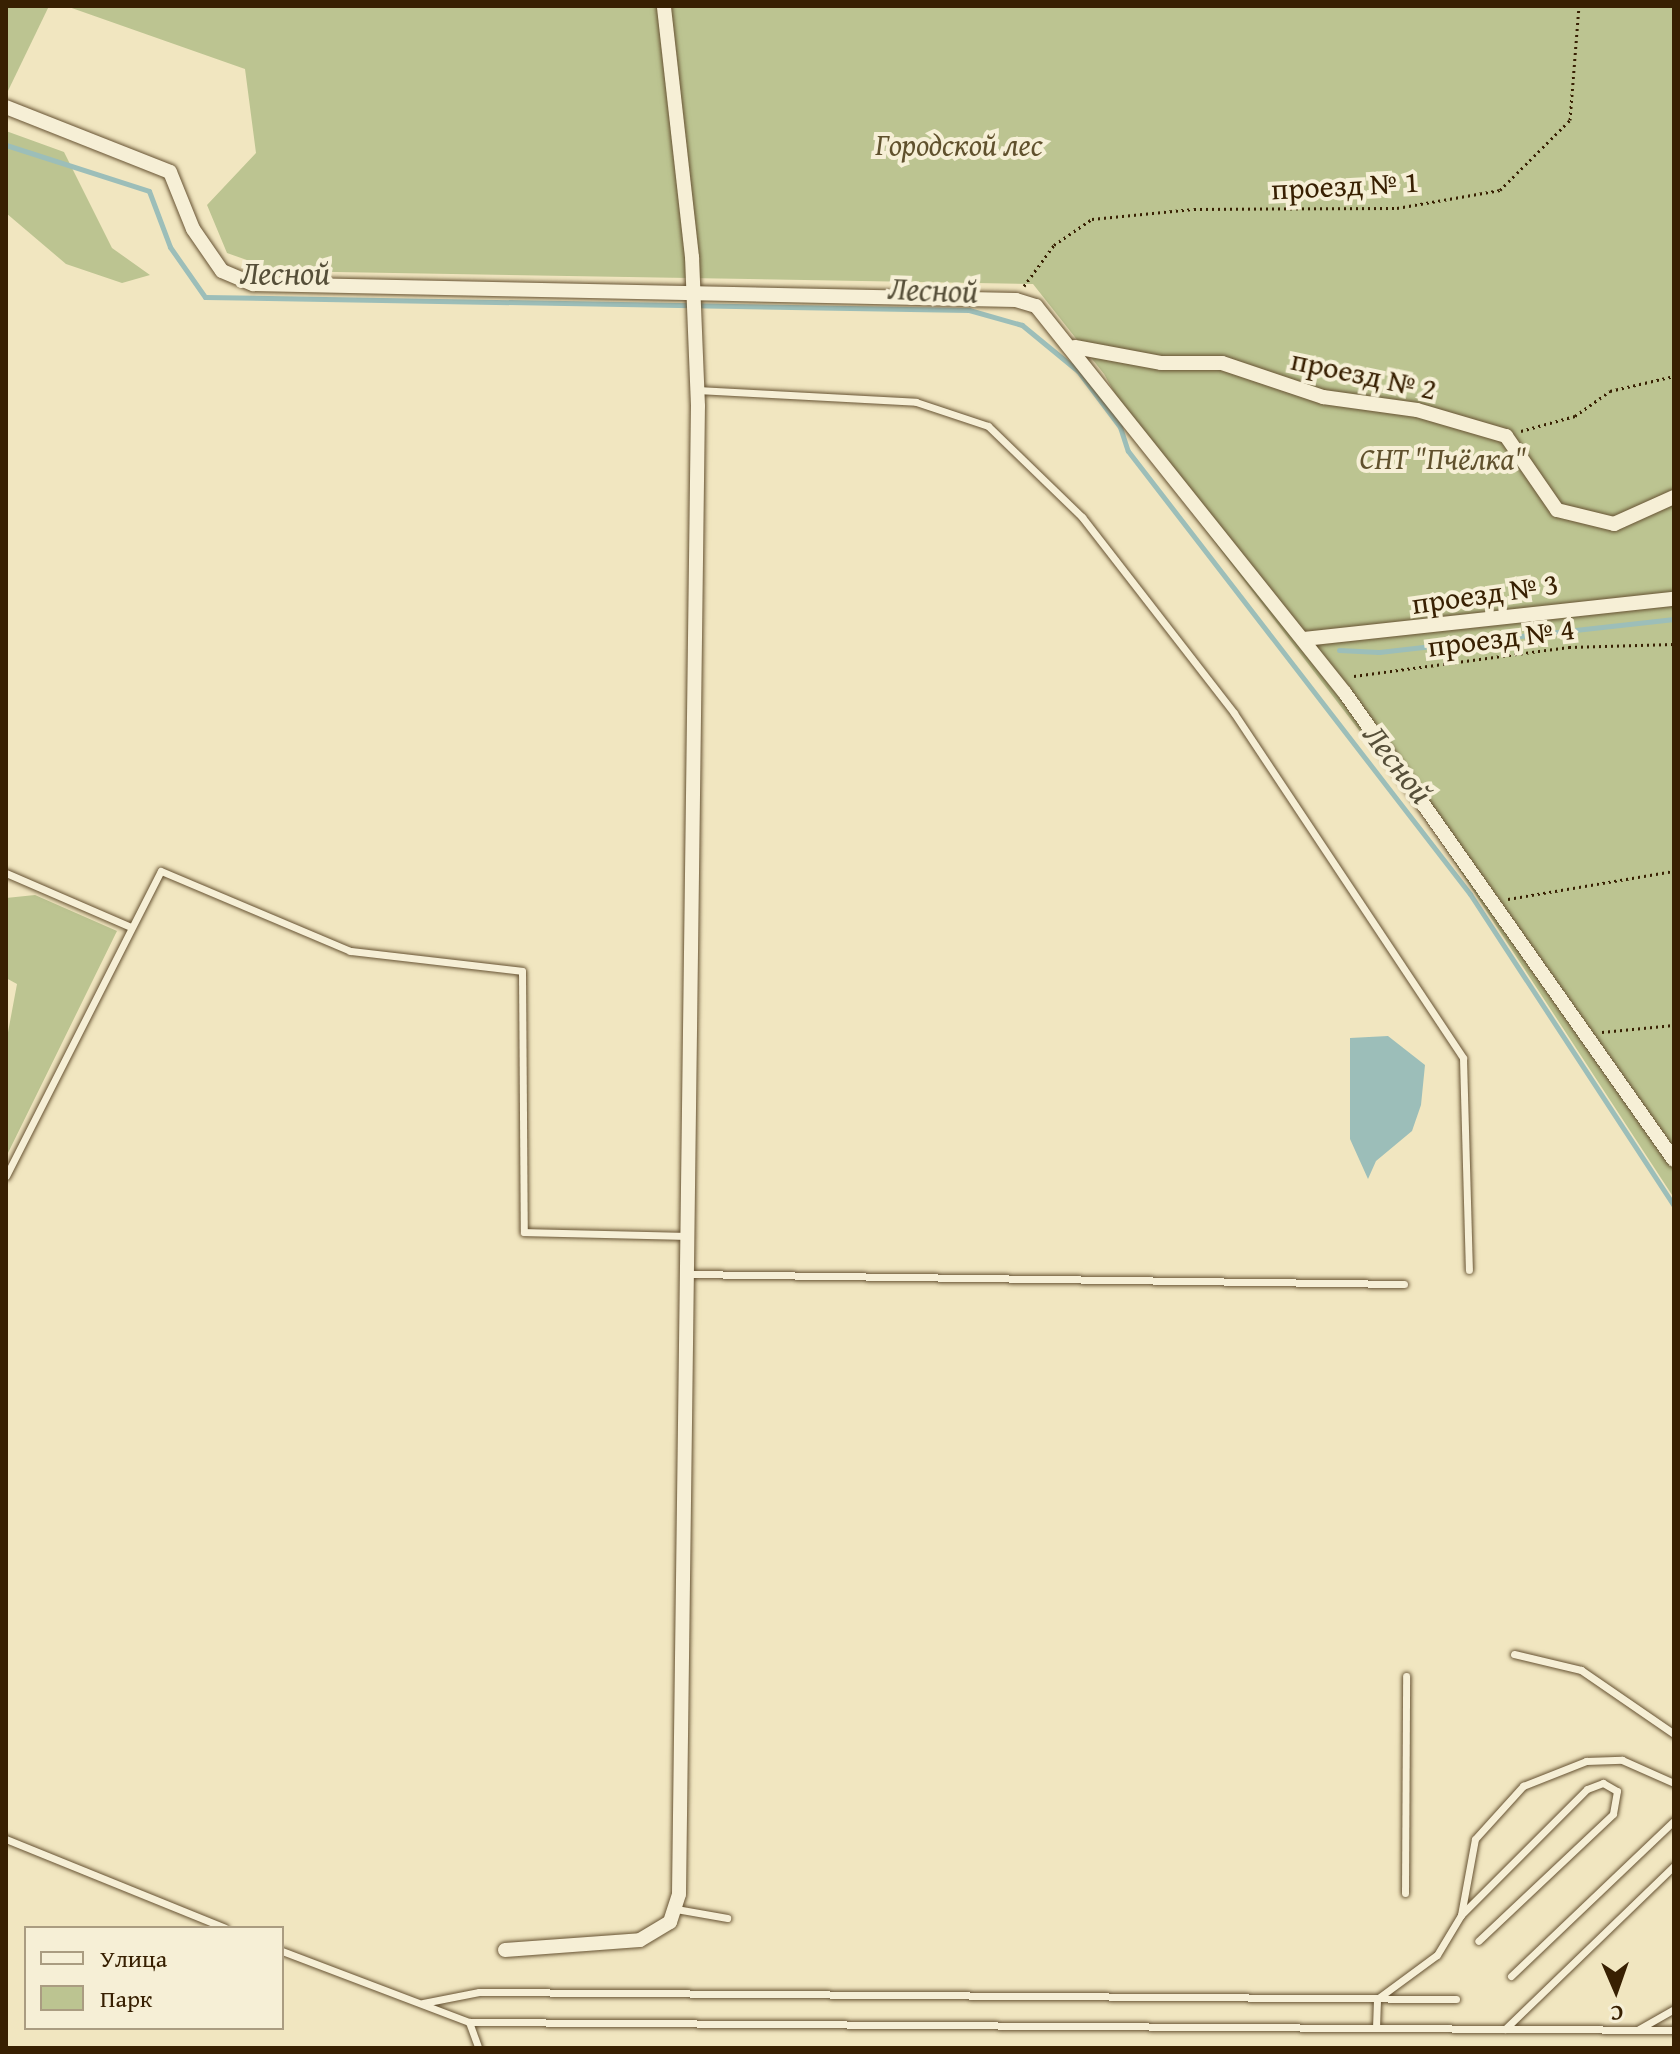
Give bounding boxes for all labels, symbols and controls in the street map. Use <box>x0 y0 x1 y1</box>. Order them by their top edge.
park label: Городской лес <box>875 126 1043 162</box>
street label: проезд № 1 <box>1270 163 1420 207</box>
water label: Лесной <box>240 254 330 292</box>
water label: Лесной <box>887 269 979 311</box>
street label: проезд № 2 <box>1288 341 1440 407</box>
park label: СНТ "Пчёлка" <box>1360 440 1526 476</box>
street label: проезд № 3 <box>1409 565 1561 621</box>
street label: проезд № 4 <box>1425 610 1577 664</box>
water label: Лесной <box>1355 717 1441 811</box>
legend <box>24 1926 284 2030</box>
text: Улица <box>100 1941 167 1976</box>
north arrow <box>1576 1950 1656 2030</box>
text: Парк <box>100 1981 152 2016</box>
text: С <box>1610 1998 1624 2030</box>

